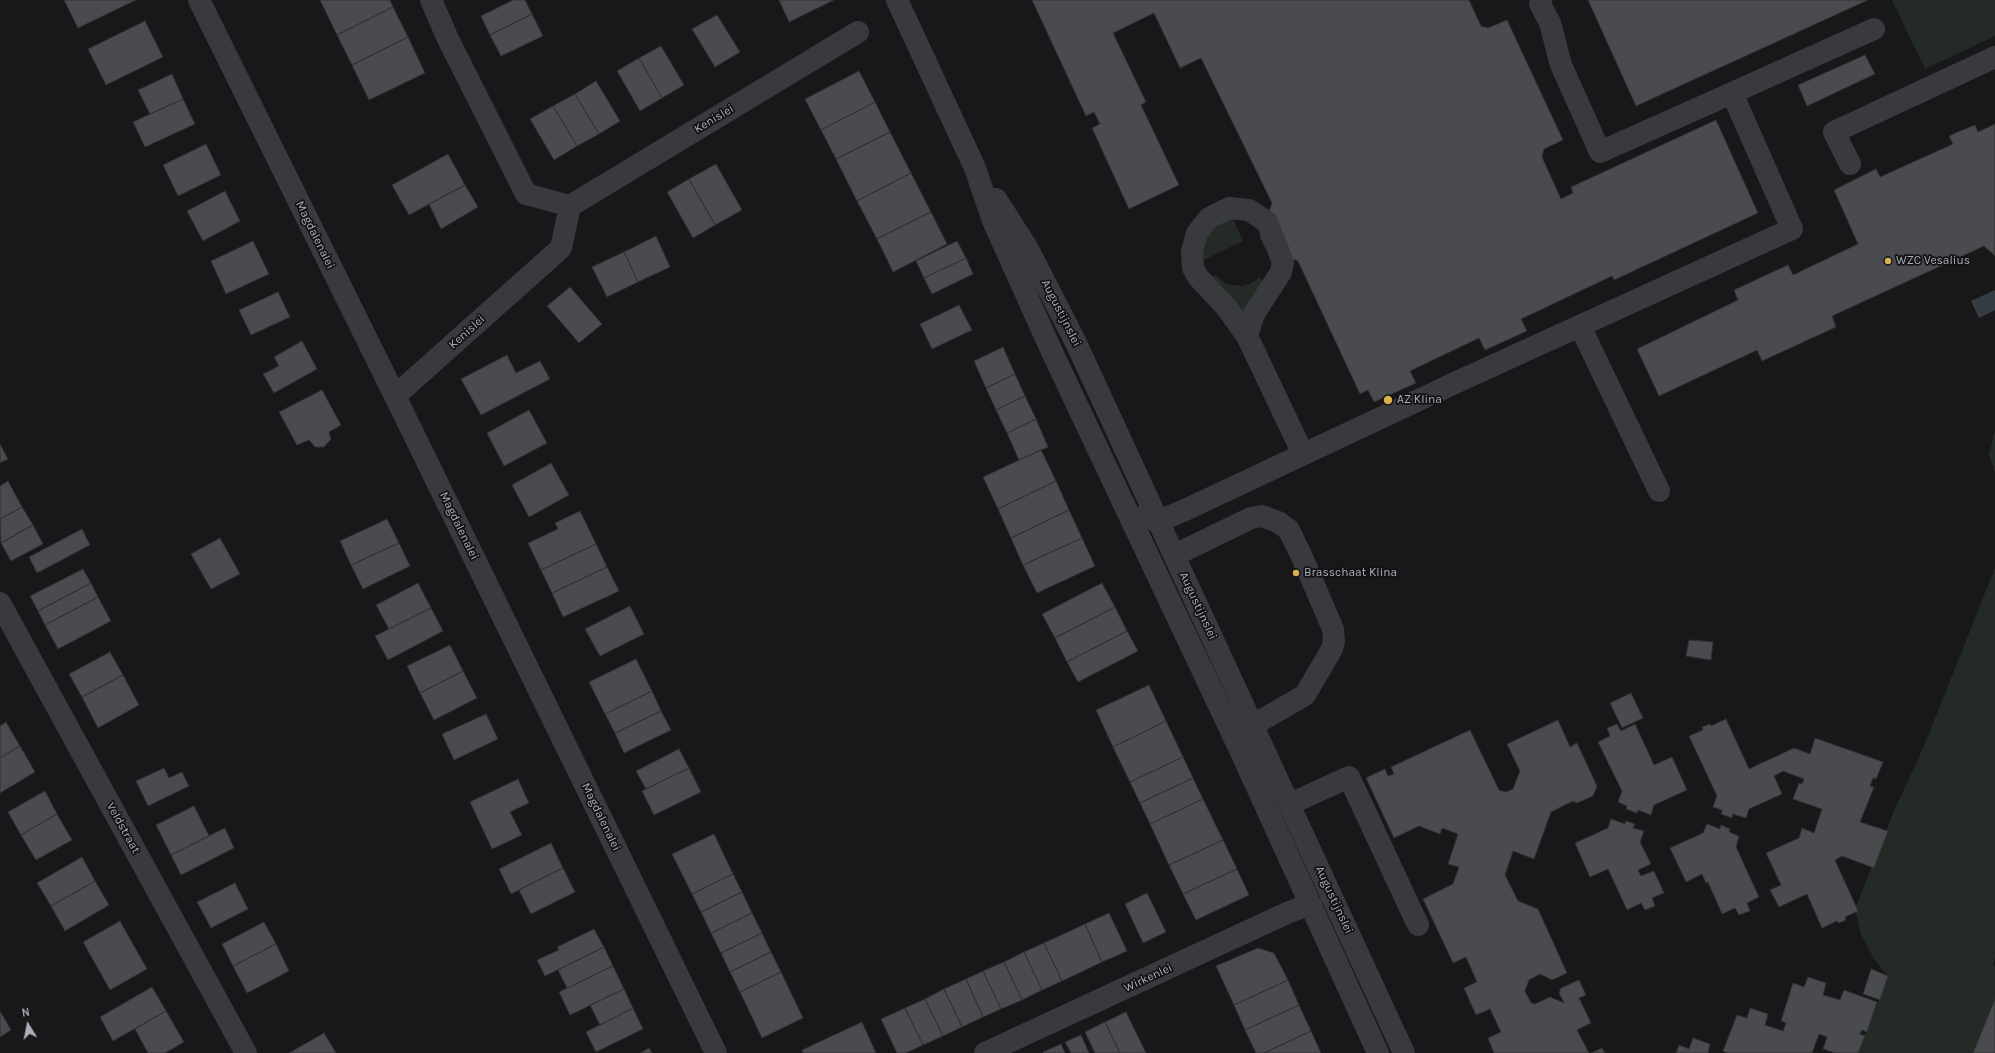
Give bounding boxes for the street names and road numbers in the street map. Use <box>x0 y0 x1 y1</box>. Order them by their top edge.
street label: Kenislei <box>692 102 736 136</box>
street label: Magdalenalei <box>292 199 338 271</box>
street label: Augustijnslei <box>1038 277 1084 349</box>
street label: Kenislei <box>446 312 488 352</box>
street label: Magdalenalei <box>436 490 482 562</box>
street label: Augustijnslei <box>1176 570 1220 642</box>
street label: Magdalenalei <box>578 781 624 853</box>
street label: Veldstraat <box>103 800 143 856</box>
street label: Augustijnslei <box>1312 864 1356 936</box>
street label: Wirkenlei <box>1121 961 1175 995</box>

